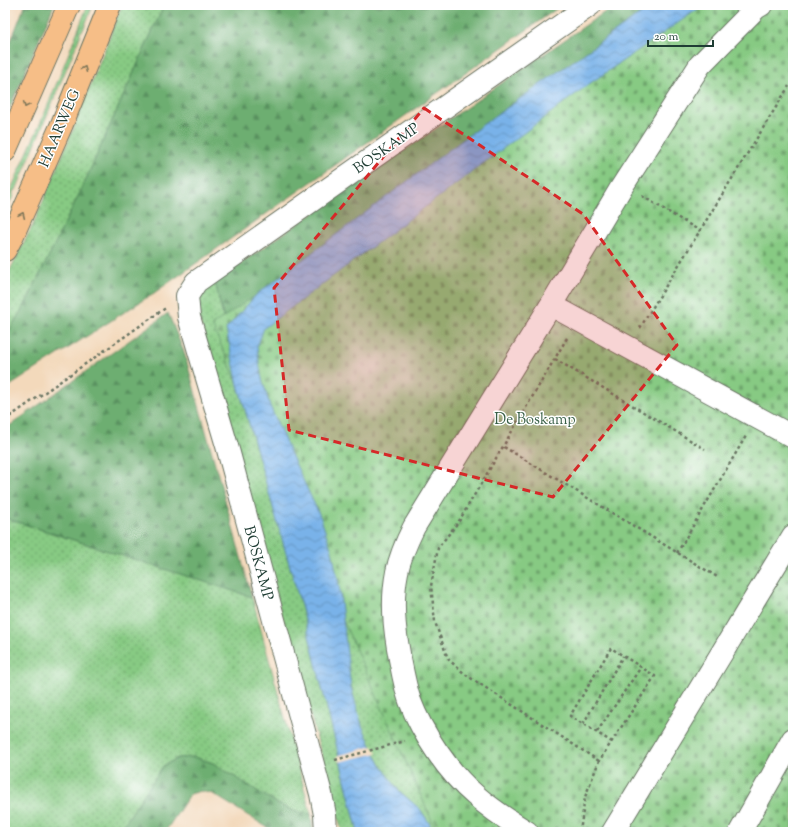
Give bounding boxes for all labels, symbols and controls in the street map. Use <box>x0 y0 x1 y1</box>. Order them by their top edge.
scale bar <box>648 22 713 48</box>
text: 20 m <box>654 28 679 46</box>
one-way arrow <box>79 66 87 73</box>
street label: HAARWEG <box>34 86 86 171</box>
one-way arrow <box>22 101 30 108</box>
street label: BOSKAMP <box>350 118 425 180</box>
one-way arrow <box>17 211 25 219</box>
park label: De Boskamp <box>494 410 576 431</box>
street label: BOSKAMP <box>238 524 278 604</box>

